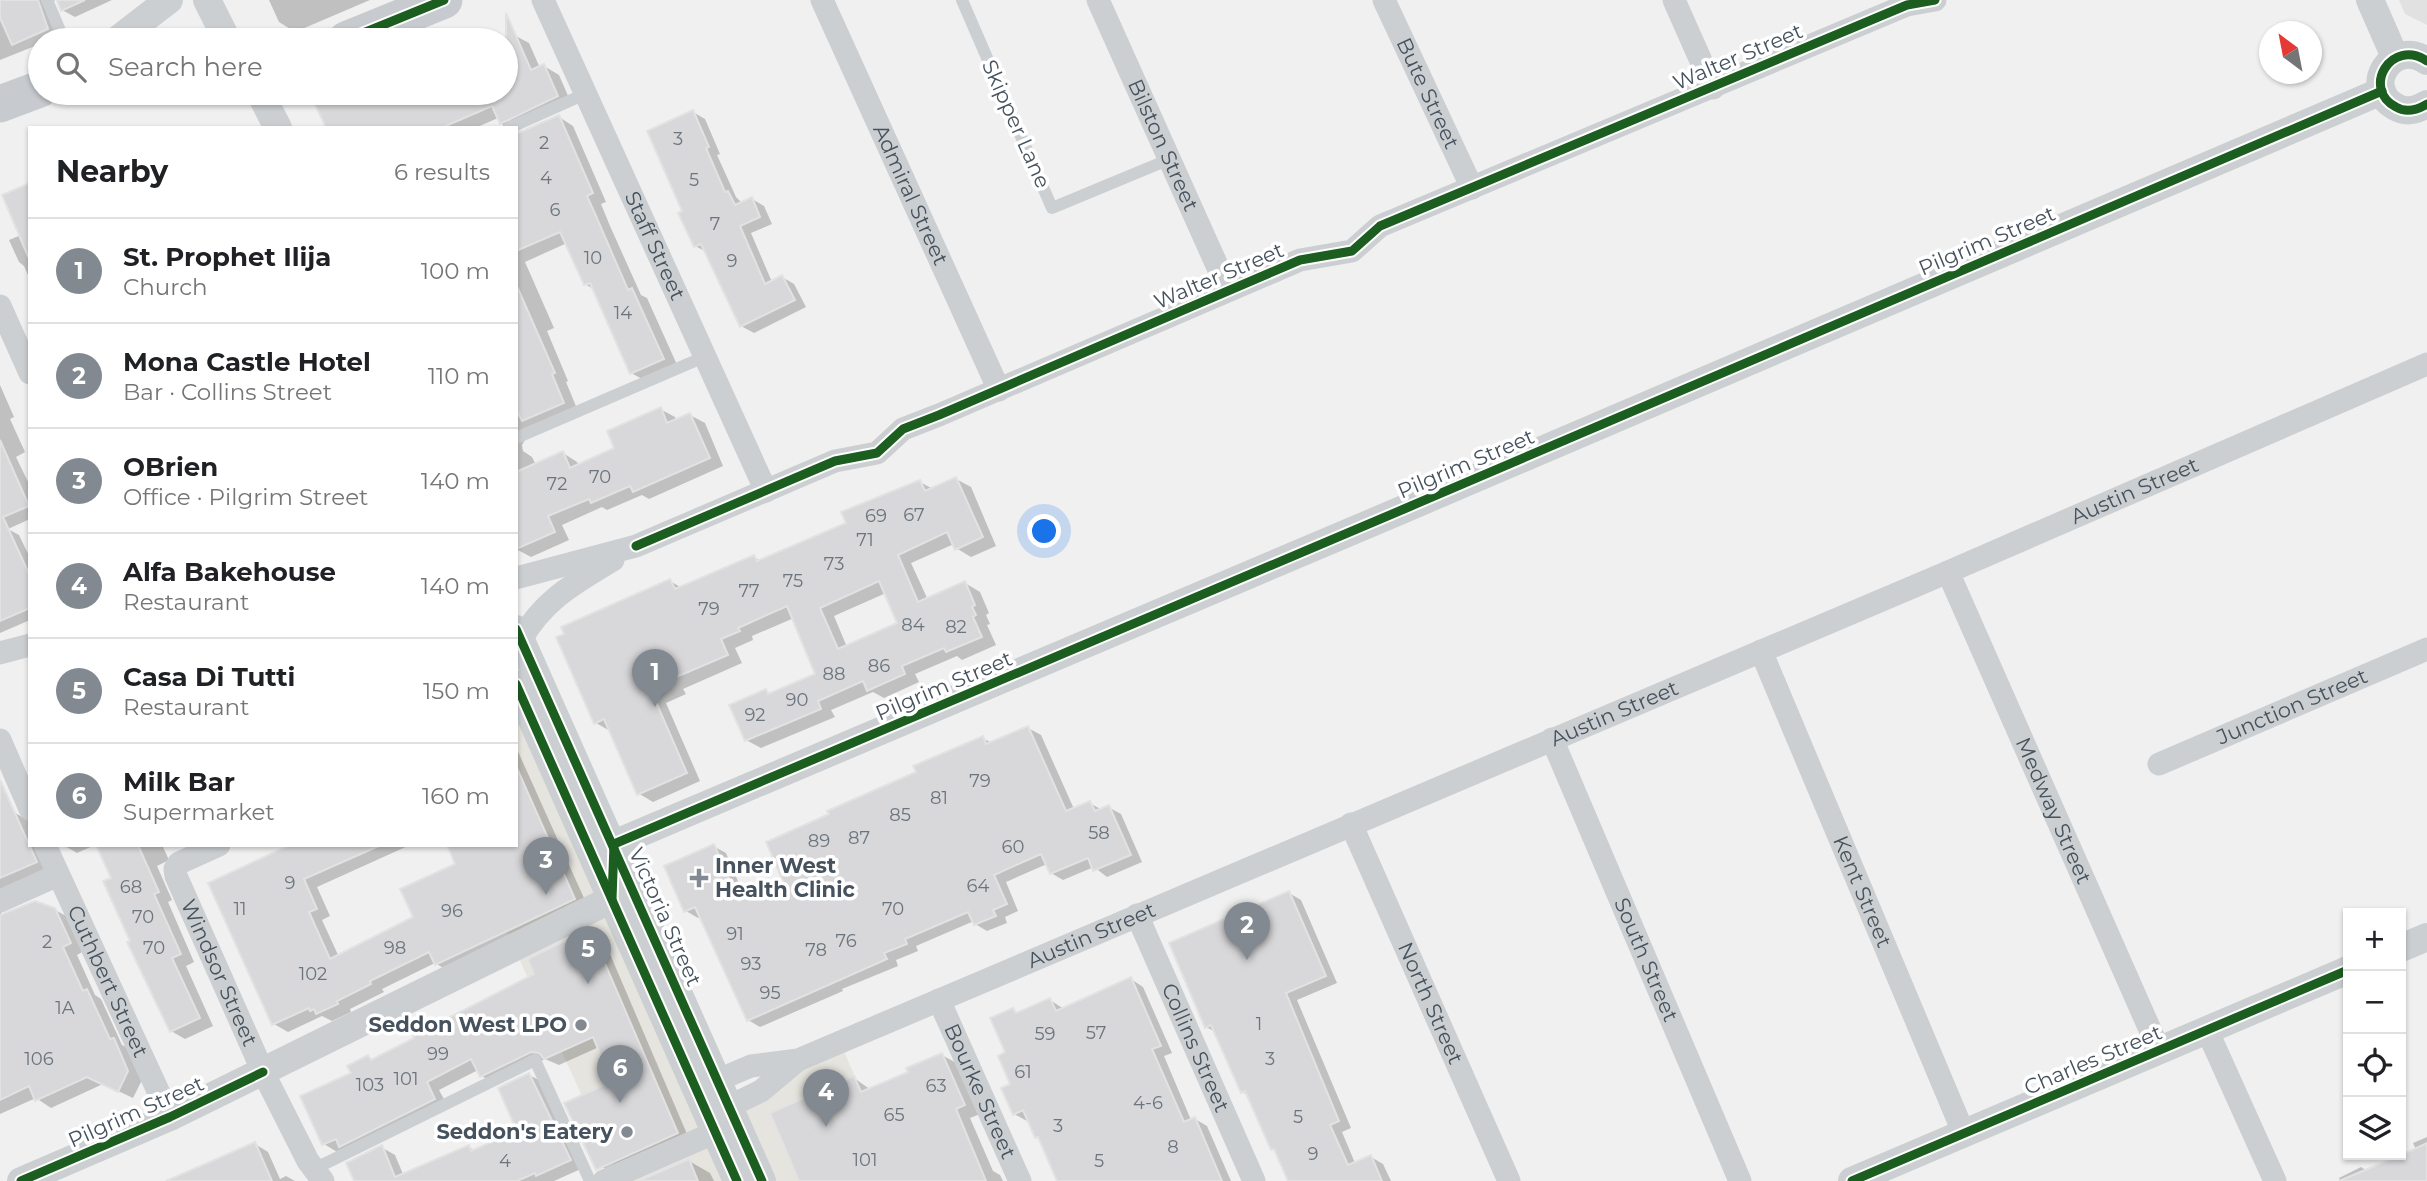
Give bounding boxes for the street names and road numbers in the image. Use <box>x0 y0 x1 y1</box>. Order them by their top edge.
street label: Walter Street <box>1669 18 1806 95</box>
street label: Bute Street <box>1391 34 1465 153</box>
street label: Skipper Lane <box>977 56 1056 192</box>
street label: Bilston Street <box>1123 75 1204 215</box>
street label: Admiral Street <box>868 120 954 269</box>
street label: Staff Street <box>620 187 691 304</box>
street label: Pilgrim Street <box>1915 201 2059 281</box>
street label: Walter Street <box>1150 237 1287 314</box>
street label: Pilgrim Street <box>1394 424 1538 504</box>
street label: Austin Street <box>2067 452 2202 529</box>
street label: Pilgrim Street <box>872 646 1016 726</box>
street label: Junction Street <box>2212 663 2371 750</box>
street label: Austin Street <box>1546 675 1682 751</box>
street label: Medway Street <box>2011 733 2097 888</box>
street label: Kent Street <box>1828 832 1897 951</box>
street label: Victoria Street <box>624 844 707 990</box>
street label: South Street <box>1609 894 1684 1025</box>
street label: Windsor Street <box>176 895 263 1050</box>
street label: Austin Street <box>1023 897 1159 973</box>
street label: Cuthbert Street <box>62 901 154 1061</box>
street label: North Street <box>1393 938 1469 1068</box>
street label: Collins Street <box>1157 979 1235 1116</box>
street label: Charles Street <box>2020 1019 2165 1100</box>
street label: Bourke Street <box>939 1020 1021 1162</box>
street label: Pilgrim Street <box>64 1070 208 1153</box>

